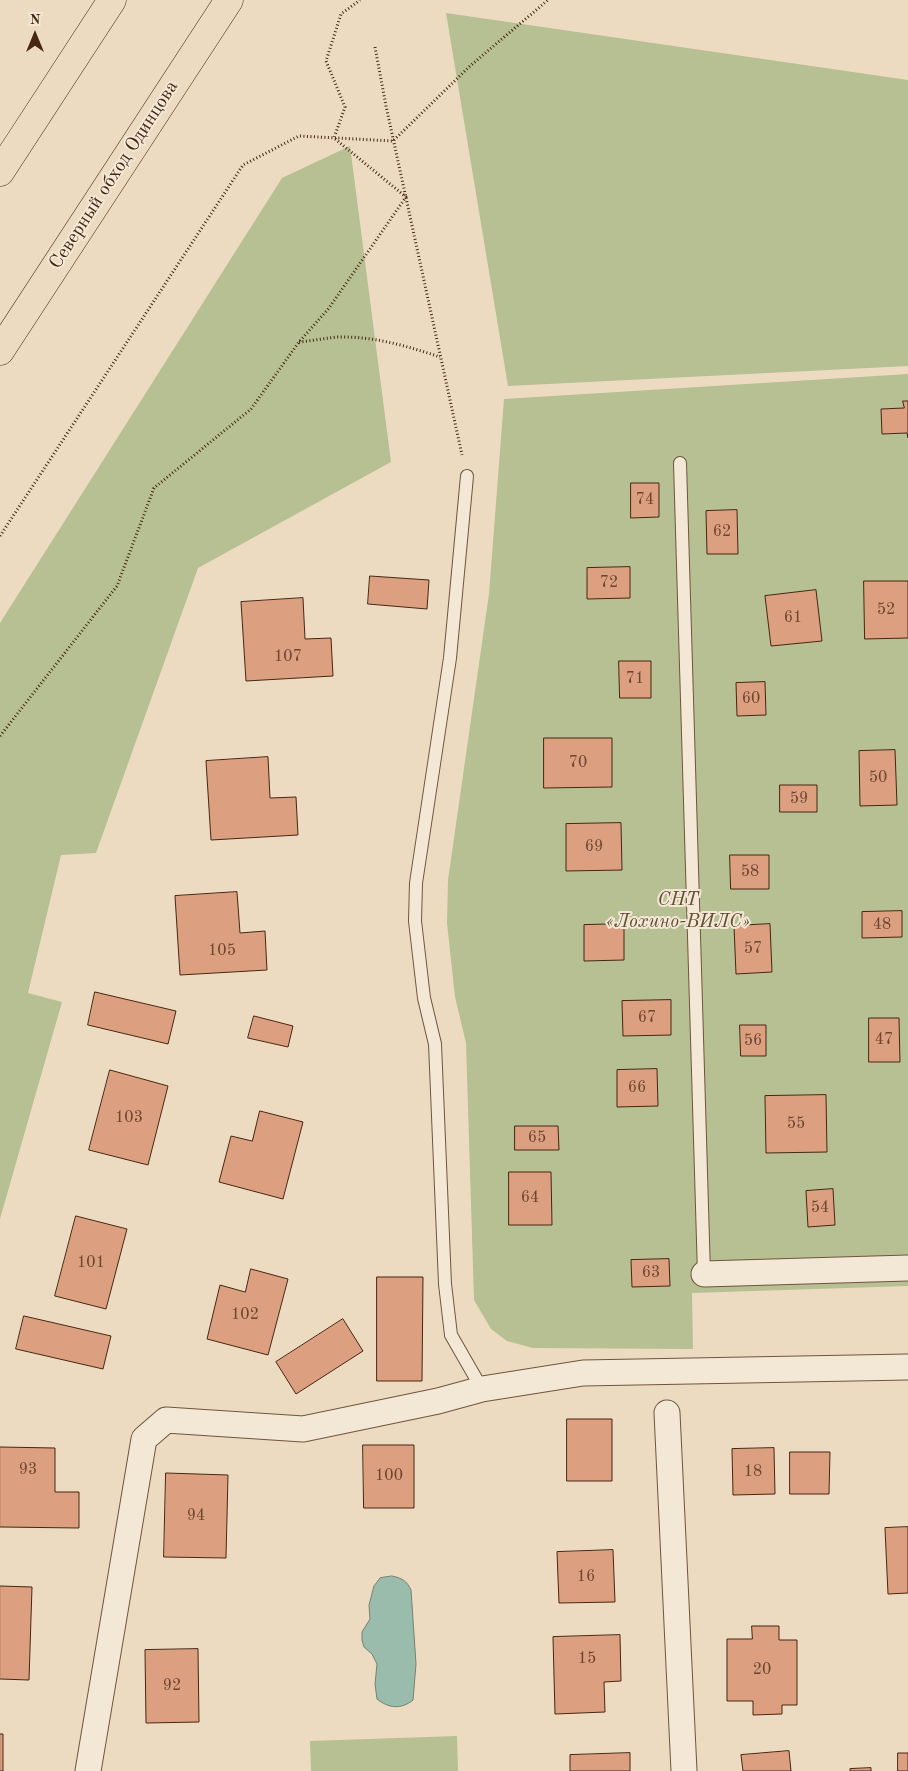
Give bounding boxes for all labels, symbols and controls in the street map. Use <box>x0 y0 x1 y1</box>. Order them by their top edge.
north arrow <box>10 10 60 60</box>
text: N <box>30 13 40 27</box>
street label: Северный обход Одинцова <box>45 77 183 273</box>
house number: 74 <box>636 490 654 510</box>
house number: 62 <box>713 522 731 542</box>
house number: 72 <box>600 573 618 593</box>
house number: 52 <box>877 600 895 620</box>
house number: 61 <box>784 608 802 628</box>
house number: 107 <box>274 647 302 667</box>
house number: 71 <box>626 669 644 689</box>
house number: 60 <box>742 689 760 709</box>
house number: 70 <box>569 753 587 773</box>
house number: 50 <box>869 768 887 788</box>
house number: 59 <box>790 789 808 809</box>
house number: 69 <box>585 837 603 857</box>
house number: 58 <box>741 862 759 882</box>
park label: СНТ «Лохино-ВИЛС» <box>606 889 750 933</box>
house number: 48 <box>873 915 891 935</box>
house number: 57 <box>744 939 762 959</box>
house number: 105 <box>208 941 236 961</box>
house number: 67 <box>638 1008 656 1028</box>
house number: 47 <box>875 1030 893 1050</box>
house number: 56 <box>744 1031 762 1051</box>
house number: 66 <box>628 1078 646 1098</box>
house number: 103 <box>115 1108 143 1128</box>
house number: 55 <box>787 1114 805 1134</box>
house number: 65 <box>528 1128 546 1148</box>
house number: 64 <box>521 1188 539 1208</box>
house number: 54 <box>811 1198 829 1218</box>
house number: 101 <box>77 1253 105 1273</box>
house number: 63 <box>642 1263 660 1283</box>
house number: 102 <box>231 1305 259 1325</box>
house number: 93 <box>19 1460 37 1480</box>
house number: 18 <box>744 1462 762 1482</box>
house number: 100 <box>375 1466 403 1486</box>
house number: 94 <box>187 1506 205 1526</box>
house number: 16 <box>577 1567 595 1587</box>
house number: 15 <box>578 1649 596 1669</box>
house number: 20 <box>753 1660 771 1680</box>
house number: 92 <box>163 1676 181 1696</box>

